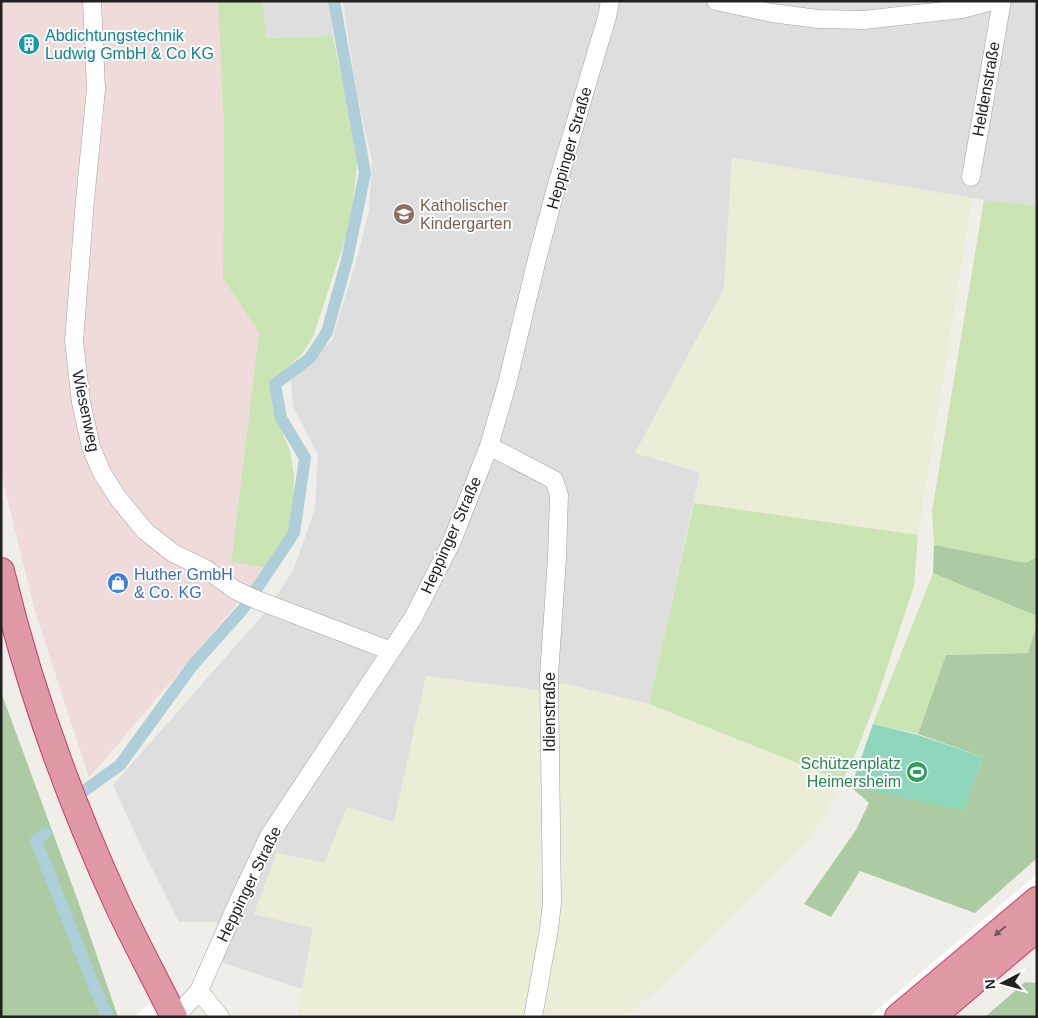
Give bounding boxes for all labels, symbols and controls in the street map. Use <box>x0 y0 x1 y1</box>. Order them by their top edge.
place label: Abdichtungstechnik Ludwig GmbH & Co KG <box>45 27 214 62</box>
building icon: Abdichtungstechnik Ludwig GmbH & Co KG <box>17 32 41 56</box>
street label: Heldenstraße <box>969 40 1003 138</box>
street label: Heppinger Straße <box>543 85 595 211</box>
place label: Katholischer Kindergarten <box>420 197 512 232</box>
school or university icon: Katholischer Kindergarten <box>392 202 416 226</box>
street label: Wiesenweg <box>69 369 103 453</box>
street label: Heppinger Straße <box>418 474 484 596</box>
place label: Huther GmbH & Co. KG <box>134 566 233 601</box>
shop icon: Huther GmbH & Co. KG <box>106 571 130 595</box>
street label: Idienstraße <box>541 672 558 752</box>
place label: Schützenplatz Heimersheim <box>800 755 901 790</box>
sports icon: Schützenplatz Heimersheim <box>905 760 929 784</box>
street label: Heppinger Straße <box>214 823 284 944</box>
one-way arrow <box>994 925 1006 937</box>
north arrow <box>978 958 1028 1008</box>
text: N <box>982 978 999 990</box>

